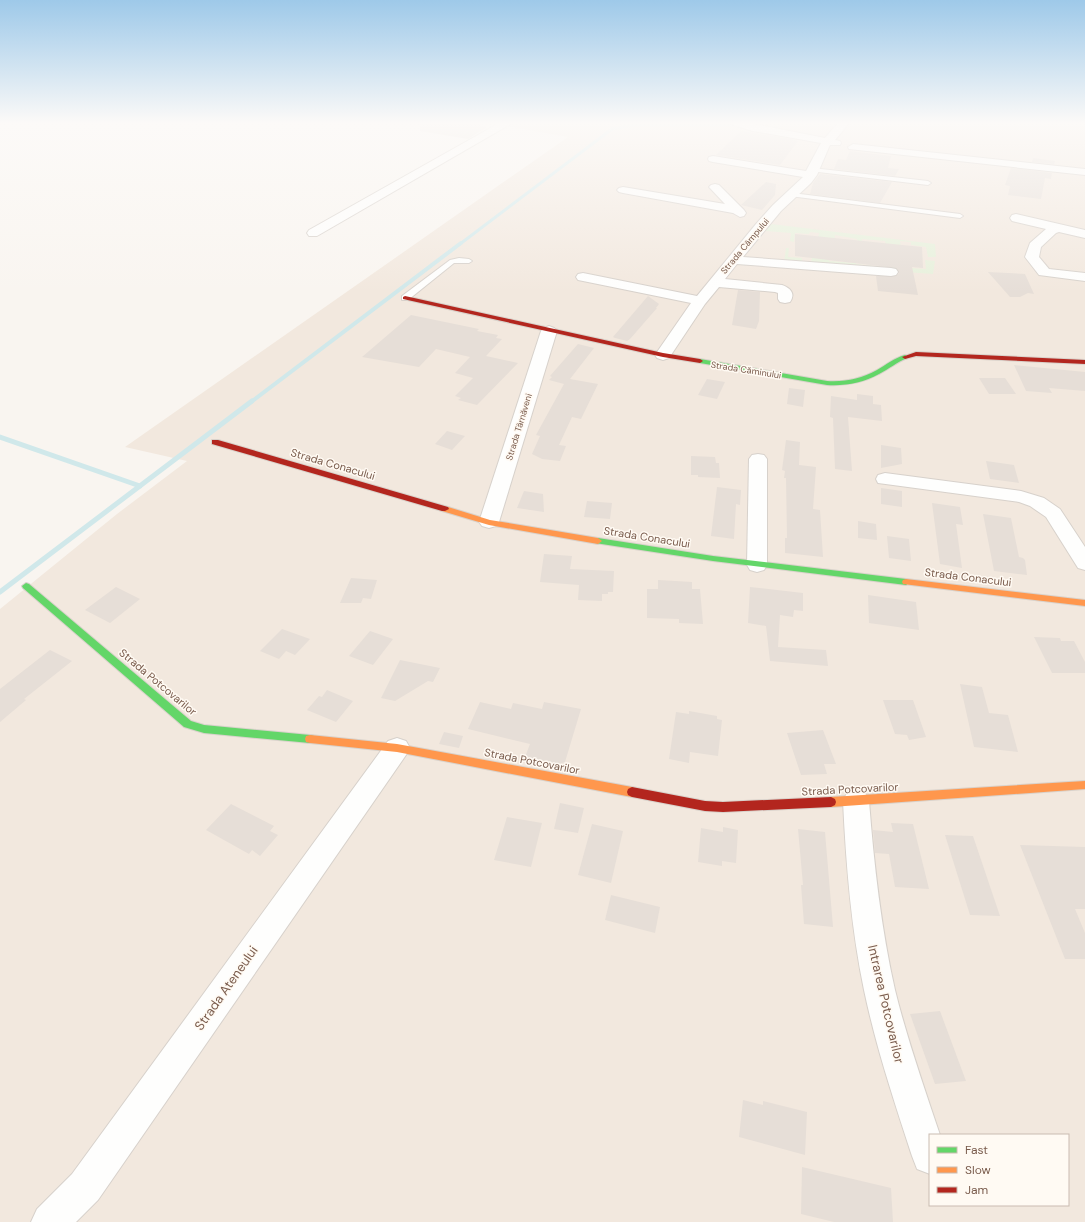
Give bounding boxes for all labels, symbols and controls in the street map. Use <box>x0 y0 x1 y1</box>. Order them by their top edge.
street label: Strada Câmpului <box>718 216 772 276</box>
street label: Strada Căminului <box>710 359 782 381</box>
street label: Strada Târnăveni <box>503 392 535 462</box>
street label: Strada Conacului <box>289 445 377 483</box>
street label: Strada Conacului <box>603 523 691 551</box>
street label: Strada Conacului <box>924 565 1012 589</box>
street label: Strada Potcovarilor <box>116 645 200 719</box>
street label: Strada Potcovarilor <box>483 745 581 777</box>
street label: Strada Potcovarilor <box>801 779 899 799</box>
street label: Strada Ateneului <box>191 942 261 1034</box>
street label: Intrarea Potcovarilor <box>864 943 908 1065</box>
legend <box>929 1134 1069 1206</box>
text: Fast <box>965 1142 988 1158</box>
text: Slow <box>965 1162 991 1178</box>
text: Jam <box>965 1182 988 1198</box>

